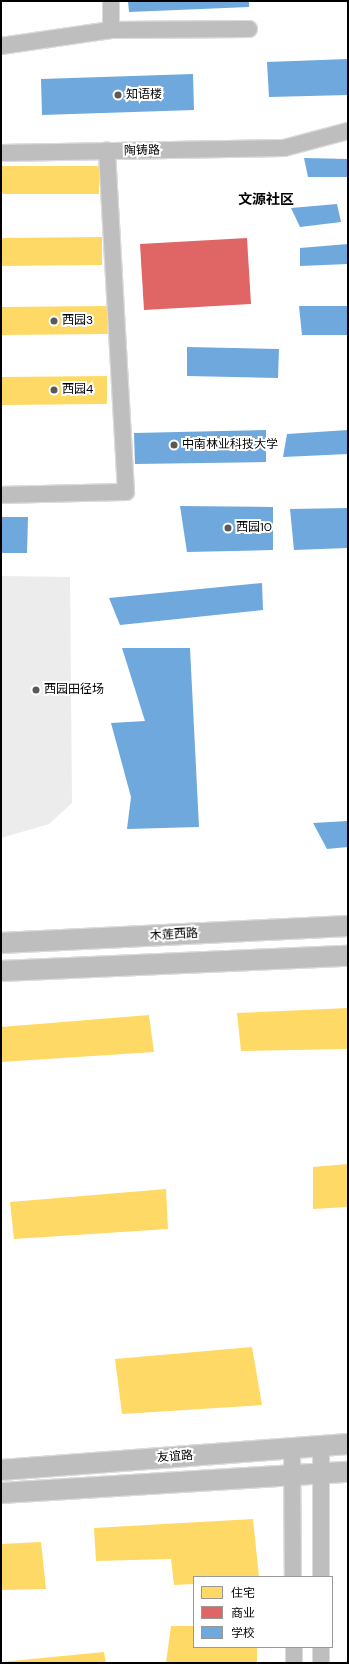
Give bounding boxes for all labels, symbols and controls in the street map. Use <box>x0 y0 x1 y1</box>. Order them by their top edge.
place label: 知语楼 <box>126 88 162 102</box>
marker: 知语楼 <box>113 90 123 100</box>
street label: 陶铸路 <box>124 143 160 159</box>
district label: 文源社区 <box>238 191 294 207</box>
place label: 西园3 <box>62 314 93 328</box>
marker: 西园3 <box>49 316 59 326</box>
place label: 西园4 <box>62 383 93 397</box>
marker: 西园4 <box>49 385 59 395</box>
place label: 中南林业科技大学 <box>182 438 278 452</box>
marker: 中南林业科技大学 <box>169 440 179 450</box>
place label: 西园10 <box>236 521 272 535</box>
marker: 西园10 <box>223 523 233 533</box>
place label: 西园田径场 <box>44 683 104 697</box>
marker: 西园田径场 <box>31 685 41 695</box>
street label: 木莲西路 <box>150 927 198 943</box>
street label: 友谊路 <box>157 1449 193 1465</box>
legend <box>193 1576 333 1648</box>
text: 住宅 <box>231 1585 255 1601</box>
text: 商业 <box>231 1605 255 1621</box>
text: 学校 <box>231 1625 255 1641</box>

